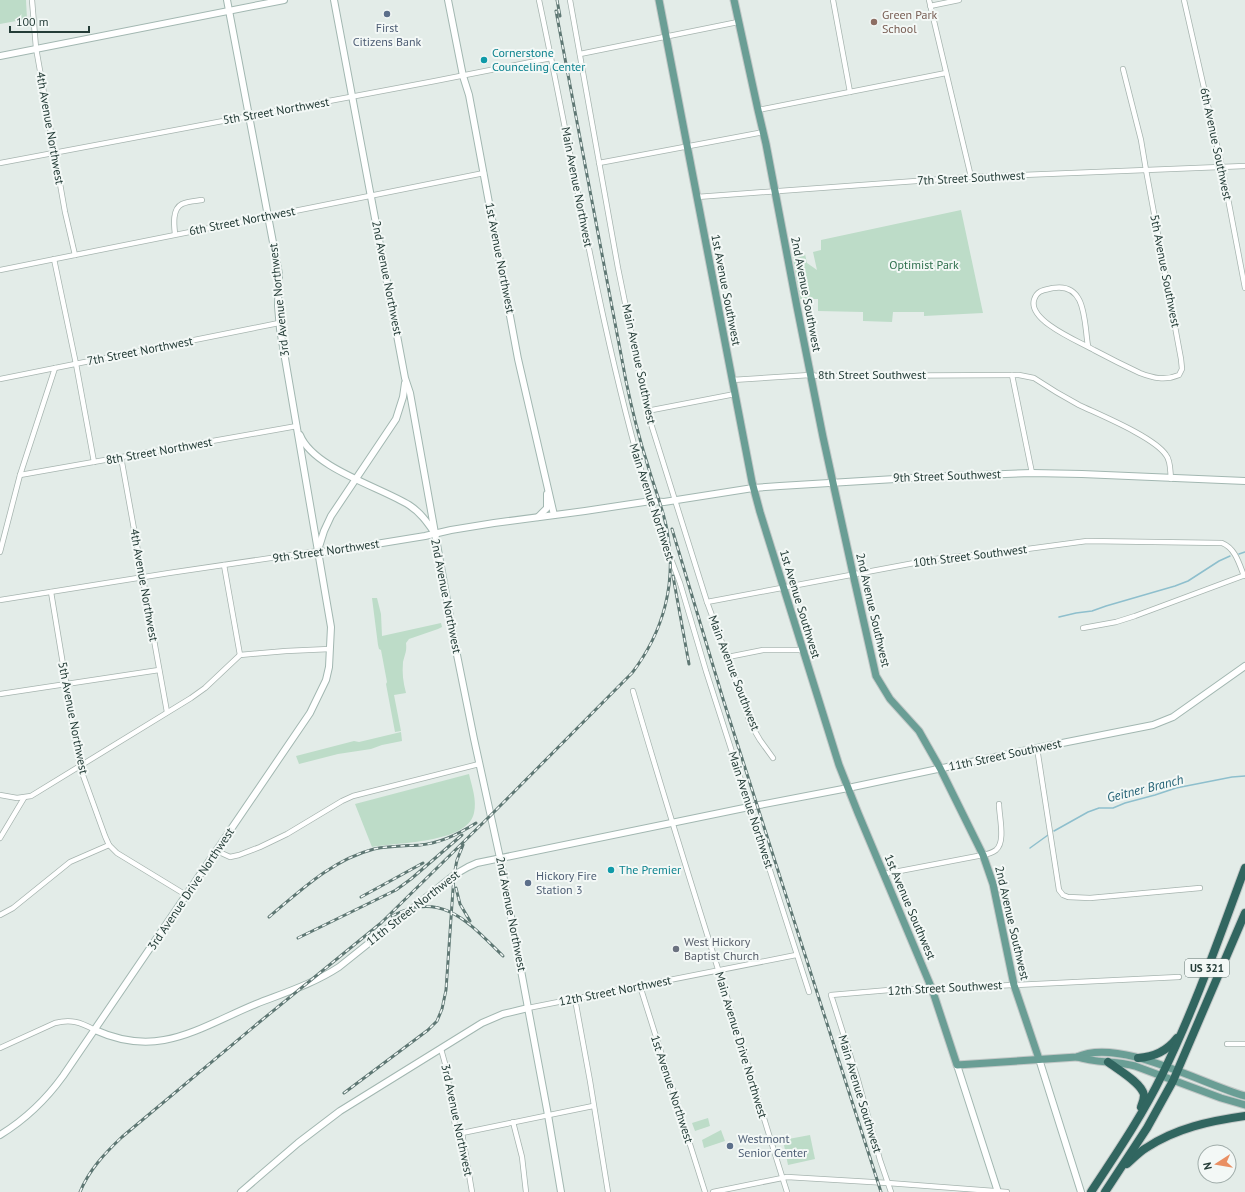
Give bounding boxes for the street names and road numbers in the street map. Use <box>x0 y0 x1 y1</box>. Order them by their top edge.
street label: 4th Avenue Northwest <box>33 70 68 185</box>
street label: 6th Avenue Southwest <box>1197 86 1236 201</box>
street label: 5th Street Northwest <box>222 94 330 127</box>
street label: Main Avenue Northwest <box>558 125 597 248</box>
street label: 7th Street Southwest <box>917 167 1025 188</box>
street label: 1st Avenue Northwest <box>482 201 519 315</box>
street label: 6th Street Northwest <box>188 203 296 238</box>
street label: 5th Avenue Southwest <box>1147 213 1184 329</box>
street label: 2nd Avenue Northwest <box>369 219 406 337</box>
street label: 1st Avenue Southwest <box>708 233 745 347</box>
street label: 2nd Avenue Southwest <box>788 235 825 353</box>
street label: 3rd Avenue Northwest <box>265 243 292 358</box>
street label: Main Avenue Southwest <box>619 302 660 425</box>
street label: 7th Street Northwest <box>86 333 194 368</box>
street label: 8th Street Southwest <box>818 367 926 382</box>
street label: 8th Street Northwest <box>105 434 213 467</box>
street label: Main Avenue Northwest <box>626 441 678 562</box>
street label: 9th Street Southwest <box>893 466 1001 485</box>
street label: 4th Avenue Northwest <box>127 527 162 642</box>
street label: 9th Street Northwest <box>272 536 380 565</box>
street label: 2nd Avenue Northwest <box>428 537 465 655</box>
street label: 10th Street Southwest <box>912 541 1028 570</box>
street label: 1st Avenue Southwest <box>777 548 824 660</box>
street label: 2nd Avenue Southwest <box>853 551 894 669</box>
street label: Main Avenue Southwest <box>706 613 763 733</box>
street label: 5th Avenue Northwest <box>55 660 92 775</box>
street label: 11th Street Southwest <box>947 735 1062 774</box>
street label: Main Avenue Northwest <box>725 749 777 870</box>
street label: 3rd Avenue Drive Northwest <box>144 825 237 953</box>
street label: 1st Avenue Southwest <box>881 852 939 962</box>
street label: 2nd Avenue Northwest <box>493 855 530 973</box>
street label: 2nd Avenue Southwest <box>992 864 1033 982</box>
street label: 11th Street Northwest <box>363 867 462 949</box>
road number: US 321 <box>1185 959 1229 977</box>
street label: Main Avenue Drive Northwest <box>712 970 771 1120</box>
street label: 12th Street Northwest <box>557 972 672 1009</box>
street label: 12th Street Southwest <box>887 977 1003 998</box>
street label: 1st Avenue Northwest <box>648 1033 697 1145</box>
street label: Main Avenue Southwest <box>835 1033 886 1155</box>
street label: 3rd Avenue Northwest <box>438 1063 477 1177</box>

